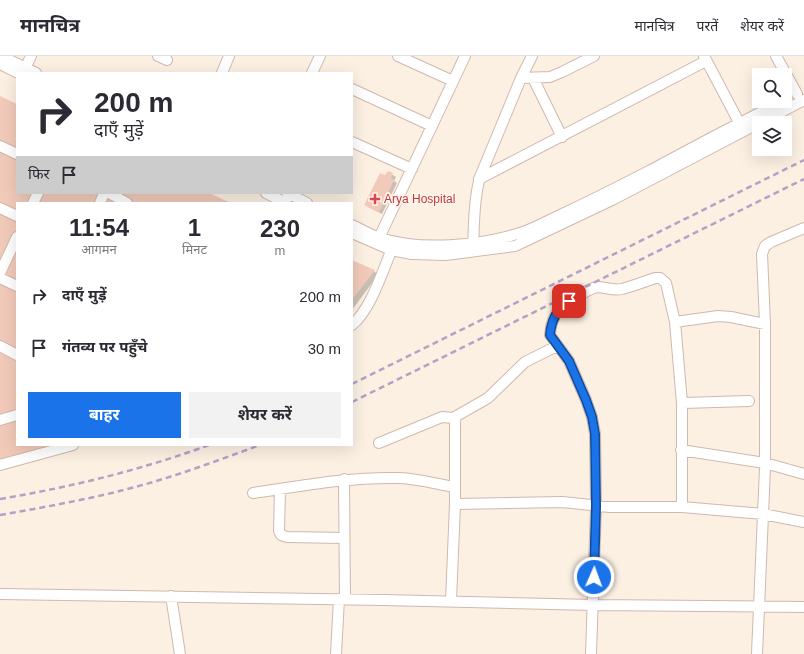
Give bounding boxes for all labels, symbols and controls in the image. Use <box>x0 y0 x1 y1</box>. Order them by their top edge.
text: मानचित्र <box>20 15 80 36</box>
text: मानचित्र <box>635 18 675 34</box>
text: परतें <box>697 18 718 34</box>
text: शेयर करें <box>740 18 784 34</box>
map controls <box>752 68 792 156</box>
button: search <box>752 68 792 108</box>
text: 200 m <box>94 87 173 118</box>
icon: right <box>28 88 80 140</box>
button: layers <box>752 116 792 156</box>
text: दाएँ मुड़ें <box>94 120 144 140</box>
icon: arrive <box>58 164 80 186</box>
text: फिर <box>28 165 50 182</box>
place label: Arya Hospital <box>384 192 455 206</box>
marker: Arya Hospital <box>369 193 381 205</box>
text: 11:54 <box>69 214 129 241</box>
text: 1 <box>188 214 201 241</box>
text: 230 <box>260 215 300 242</box>
text: आगमन <box>81 242 117 257</box>
text: मिनट <box>182 242 207 257</box>
text: m <box>275 243 285 258</box>
pin <box>552 284 586 318</box>
icon: right <box>28 285 50 307</box>
text: दाएँ मुड़ें <box>62 286 106 303</box>
text: 200 m <box>299 288 341 305</box>
icon: arrive <box>558 290 580 312</box>
icon: arrive <box>28 337 50 359</box>
text: गंतव्य पर पहुँचे <box>62 338 147 355</box>
text: 30 m <box>308 340 341 357</box>
button: बाहर <box>28 392 181 438</box>
button: शेयर करें <box>189 392 341 438</box>
position arrow <box>573 556 615 598</box>

